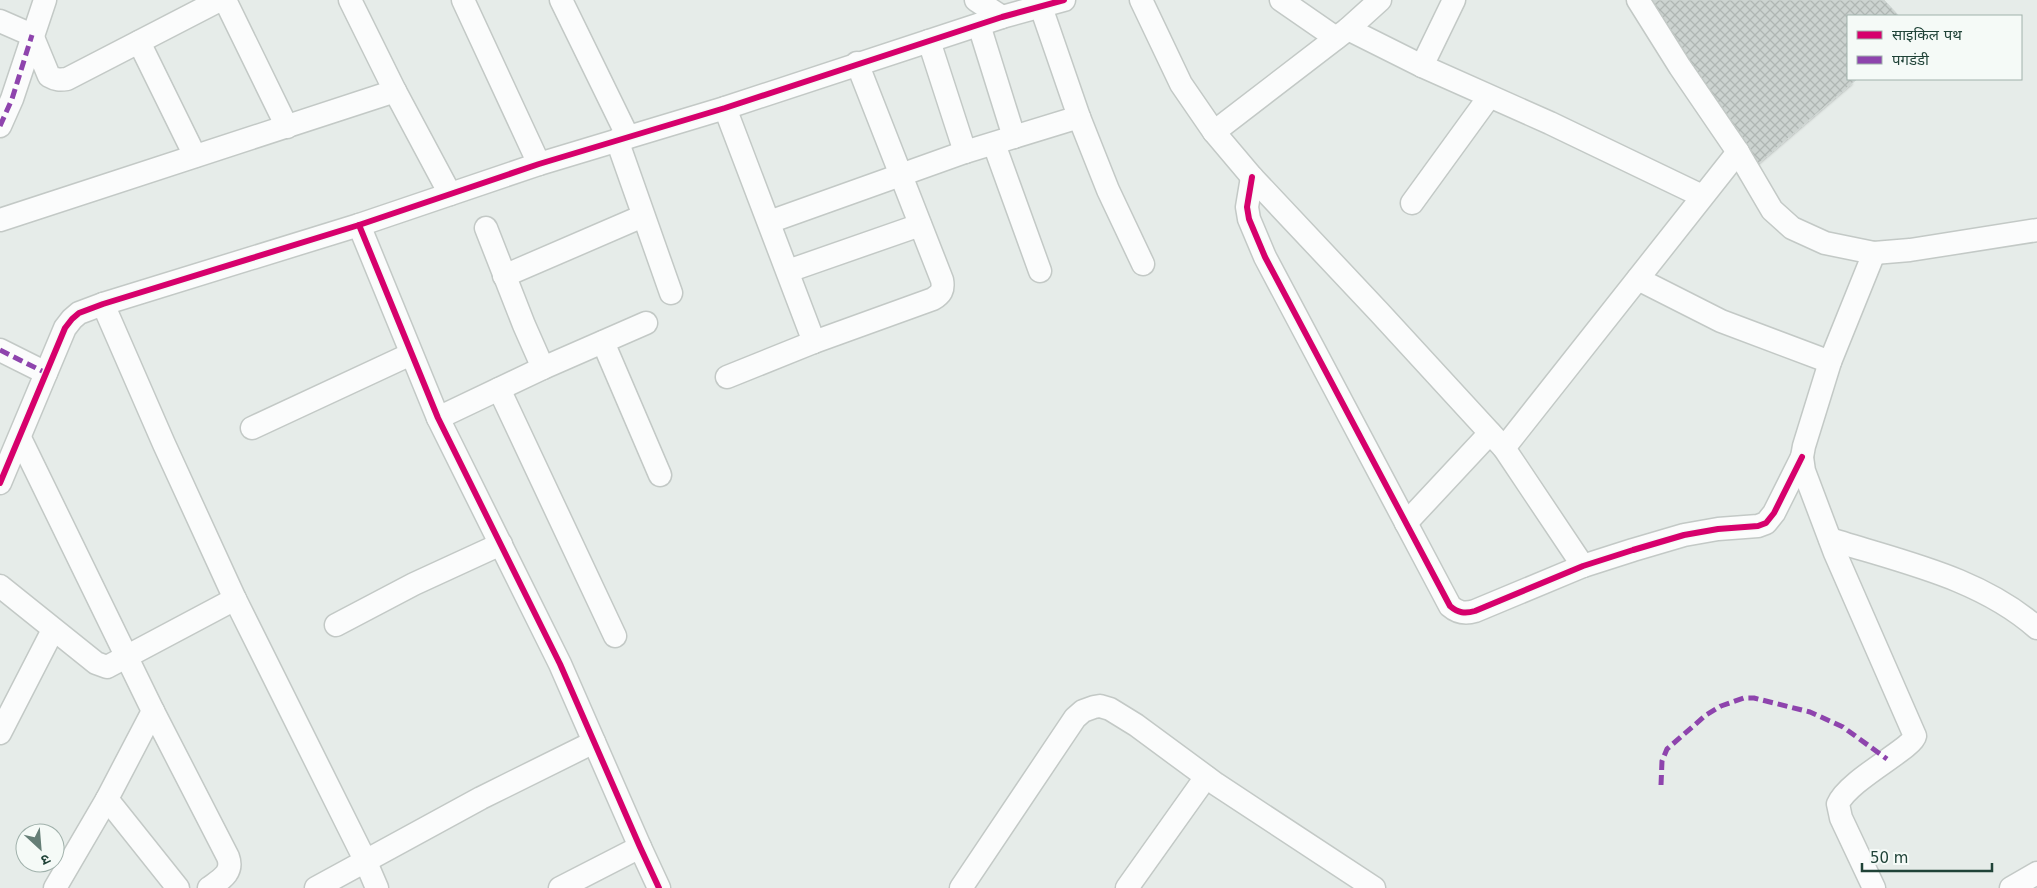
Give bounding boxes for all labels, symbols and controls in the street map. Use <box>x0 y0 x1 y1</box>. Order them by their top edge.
legend <box>1847 15 2022 80</box>
text: साइकिल पथ <box>1892 26 1962 44</box>
text: पगडंडी <box>1892 51 1930 69</box>
north arrow <box>15 823 65 873</box>
scale bar <box>1862 840 1992 872</box>
text: 50 m <box>1870 849 1908 867</box>
text: उ <box>38 851 53 869</box>

